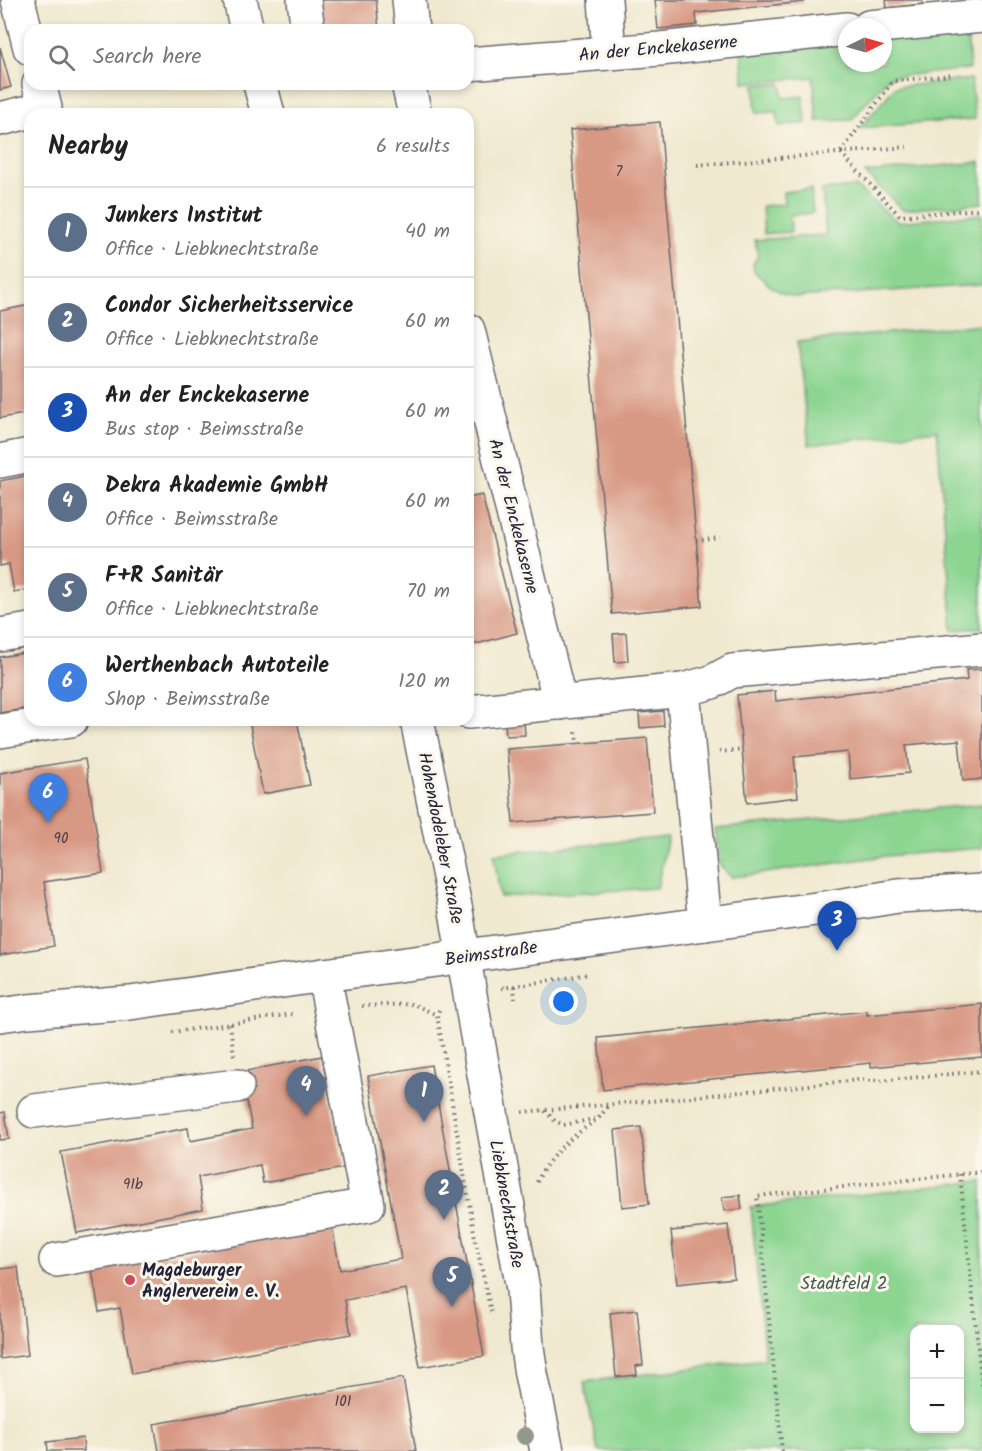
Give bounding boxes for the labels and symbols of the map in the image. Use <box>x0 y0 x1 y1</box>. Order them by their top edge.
north arrow <box>838 18 892 72</box>
street label: An der Enckekaserne <box>578 28 739 71</box>
house number: 7 <box>616 160 624 184</box>
street label: An der Enckekaserne <box>479 436 546 597</box>
street label: Hohendodeleber Straße <box>409 750 470 927</box>
pin: 6 <box>28 774 68 823</box>
house number: 90 <box>54 827 69 851</box>
pin: 3 <box>818 902 856 951</box>
street label: Beimsstraße <box>443 934 540 975</box>
your location <box>549 987 578 1016</box>
pin: 4 <box>286 1066 326 1116</box>
pin: 1 <box>404 1072 444 1122</box>
street label: Liebknechtstraße <box>480 1138 531 1271</box>
pin: 2 <box>424 1170 464 1220</box>
house number: 91b <box>123 1173 143 1197</box>
place label: Magdeburger Anglerverein e. V. <box>142 1257 279 1307</box>
pin: 5 <box>432 1258 472 1307</box>
park label: Stadtfeld 2 <box>801 1270 887 1299</box>
marker: Magdeburger Anglerverein e. V. <box>123 1273 137 1287</box>
house number: 101 <box>335 1390 352 1414</box>

